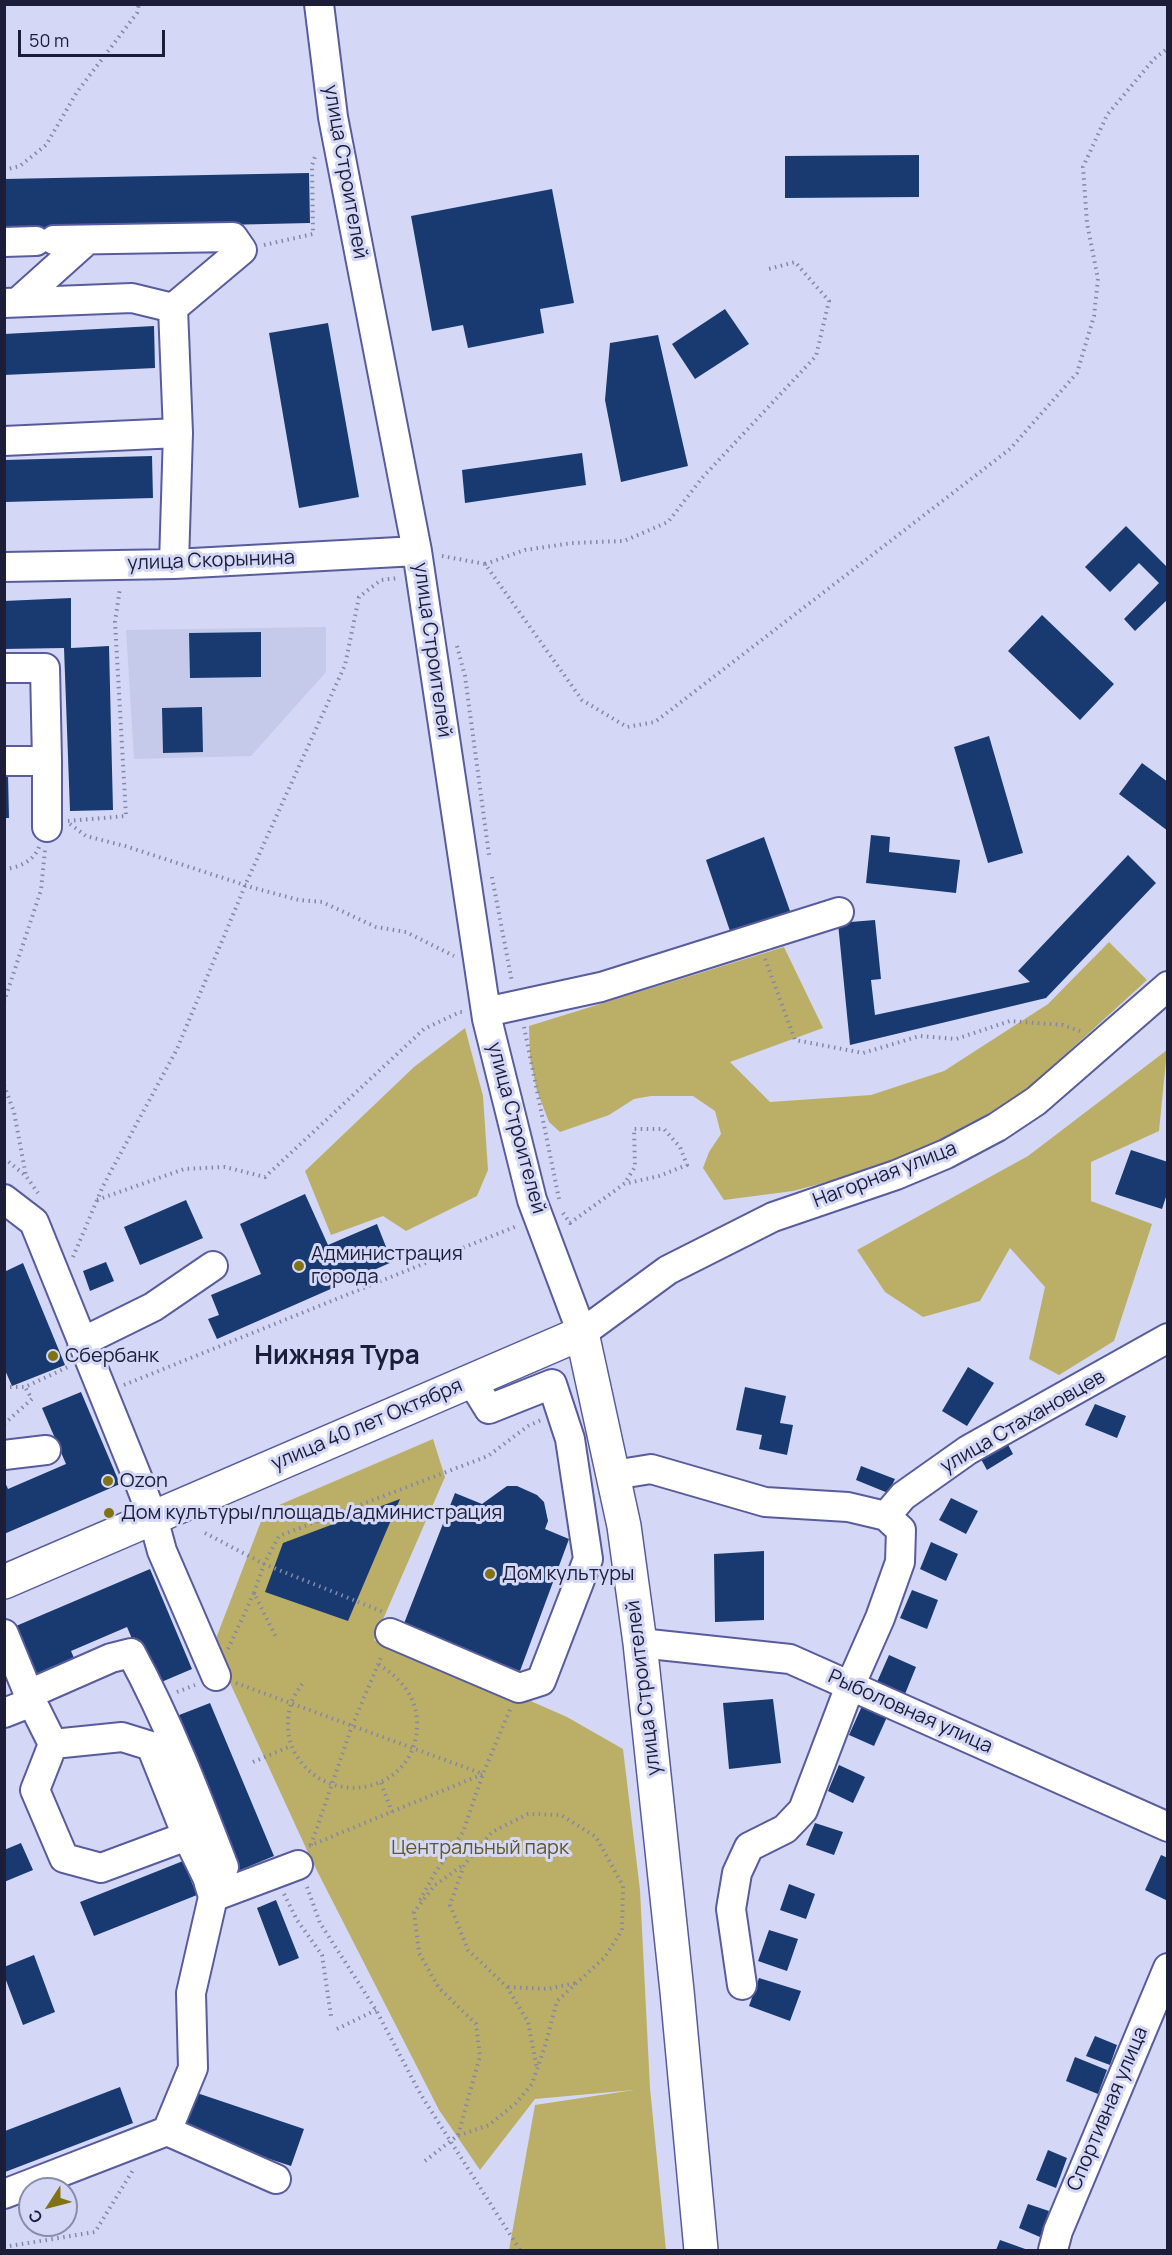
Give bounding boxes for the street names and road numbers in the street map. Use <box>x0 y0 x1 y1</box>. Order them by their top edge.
street label: улица Строителей <box>318 83 372 261</box>
street label: улица Скорынина <box>127 546 295 576</box>
street label: улица Строителей <box>408 561 456 739</box>
street label: улица Строителей <box>482 1040 550 1216</box>
street label: Нагорная улица <box>810 1137 960 1213</box>
street label: улица Стахановцев <box>936 1365 1110 1479</box>
street label: улица 40 лет Октября <box>268 1374 466 1476</box>
street label: улица Строителей <box>621 1599 667 1777</box>
street label: Рыболовная улица <box>824 1665 996 1759</box>
street label: Спортивная улица <box>1063 2023 1153 2195</box>

